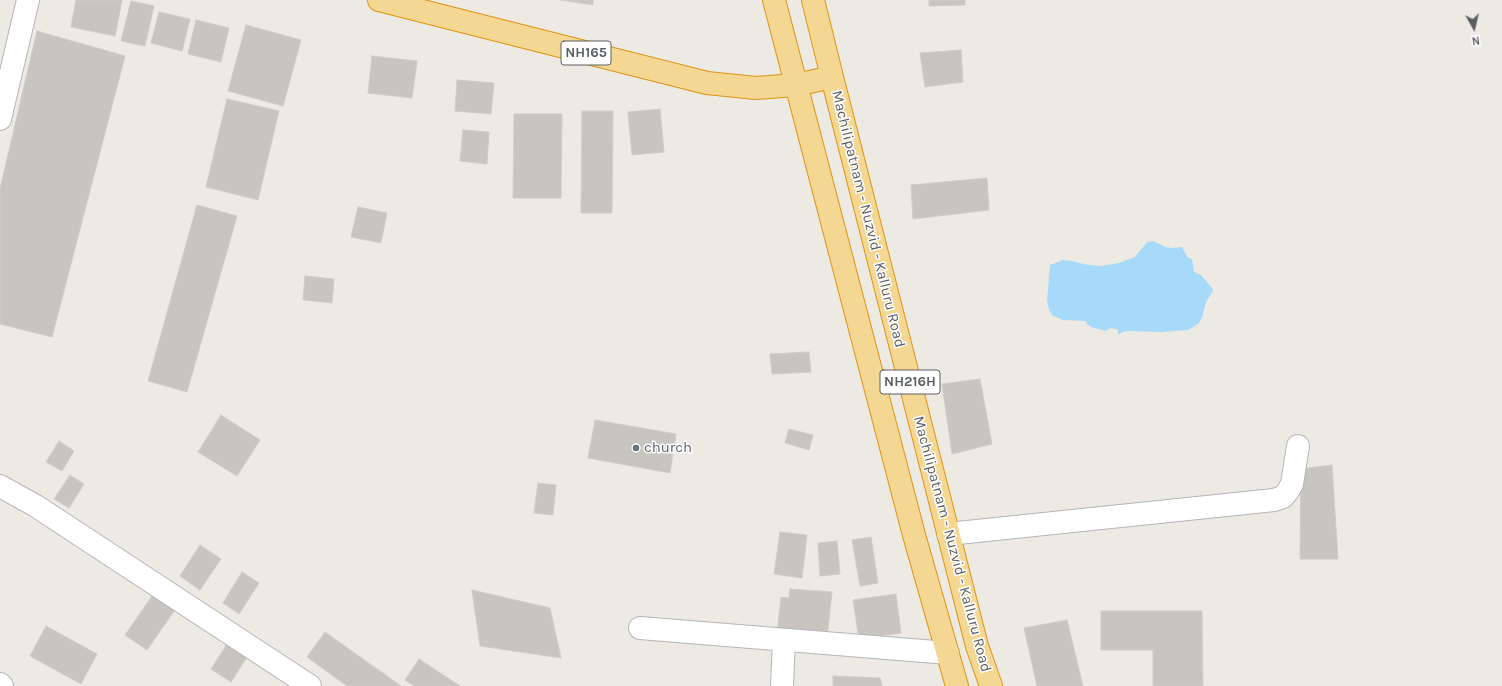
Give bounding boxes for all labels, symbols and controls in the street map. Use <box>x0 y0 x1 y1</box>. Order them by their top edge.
north arrow <box>1454 8 1494 48</box>
text: N <box>1471 33 1481 47</box>
road number: NH165 <box>561 41 611 65</box>
street label: Machilipatnam - Nuzvid - Kalluru Road <box>827 89 909 349</box>
road number: NH216H <box>880 370 940 394</box>
street label: Machilipatnam - Nuzvid - Kalluru Road <box>909 414 995 674</box>
place label: church <box>644 439 692 457</box>
marker: church <box>631 443 641 453</box>

